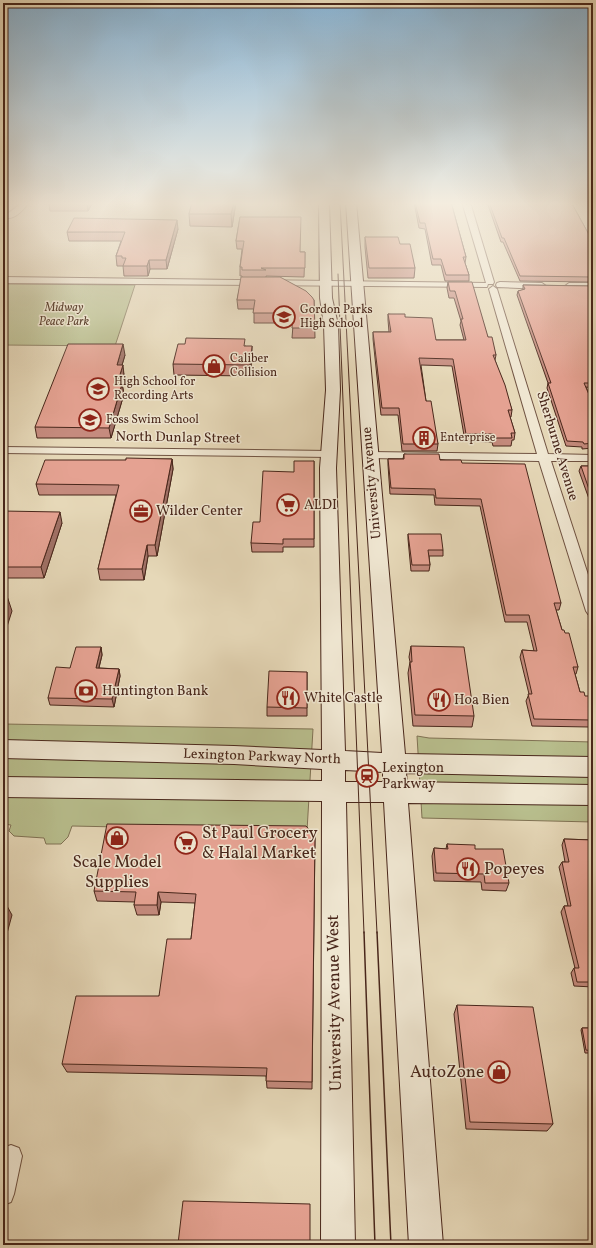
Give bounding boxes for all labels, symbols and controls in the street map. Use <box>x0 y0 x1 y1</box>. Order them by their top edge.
park label: Midway Peace Park <box>39 300 90 330</box>
place label: Gordon Parks High School <box>300 302 373 332</box>
school or university icon: Gordon Parks High School <box>271 304 297 330</box>
place label: Caliber Collision <box>230 351 277 381</box>
shop icon: Caliber Collision <box>201 353 227 379</box>
place label: High School for Recording Arts <box>114 374 195 404</box>
school or university icon: High School for Recording Arts <box>85 376 111 402</box>
street label: Sherburne Avenue <box>531 389 583 503</box>
school or university icon: Foss Swim School <box>77 407 103 433</box>
place label: Foss Swim School <box>106 412 199 428</box>
building icon: Enterprise <box>411 425 437 451</box>
street label: University Avenue <box>358 426 386 540</box>
street label: North Dunlap Street <box>115 427 241 449</box>
place label: Enterprise <box>440 430 496 446</box>
supermarket icon: ALDI <box>275 492 301 518</box>
place label: ALDI <box>304 496 337 515</box>
office icon: Wilder Center <box>128 498 154 524</box>
place label: Wilder Center <box>156 502 243 521</box>
bank icon: Huntington Bank <box>73 678 99 704</box>
place label: Huntington Bank <box>102 682 209 701</box>
restaurant icon: White Castle <box>275 685 301 711</box>
restaurant icon: Hoa Bien <box>426 687 452 713</box>
place label: White Castle <box>304 689 383 708</box>
place label: Hoa Bien <box>454 691 510 710</box>
street label: Lexington Parkway North <box>183 745 341 769</box>
place label: Lexington Parkway <box>382 759 444 794</box>
station icon: Lexington Parkway <box>354 763 380 789</box>
place label: St Paul Grocery & Halal Market <box>202 822 318 865</box>
shop icon: Scale Model Supplies <box>104 825 130 851</box>
supermarket icon: St Paul Grocery & Halal Market <box>173 830 199 856</box>
place label: Scale Model Supplies <box>72 851 162 894</box>
restaurant icon: Popeyes <box>455 856 481 882</box>
place label: Popeyes <box>484 858 545 881</box>
street label: University Avenue West <box>322 914 348 1092</box>
shop icon: AutoZone <box>486 1059 512 1085</box>
place label: AutoZone <box>410 1061 484 1084</box>

